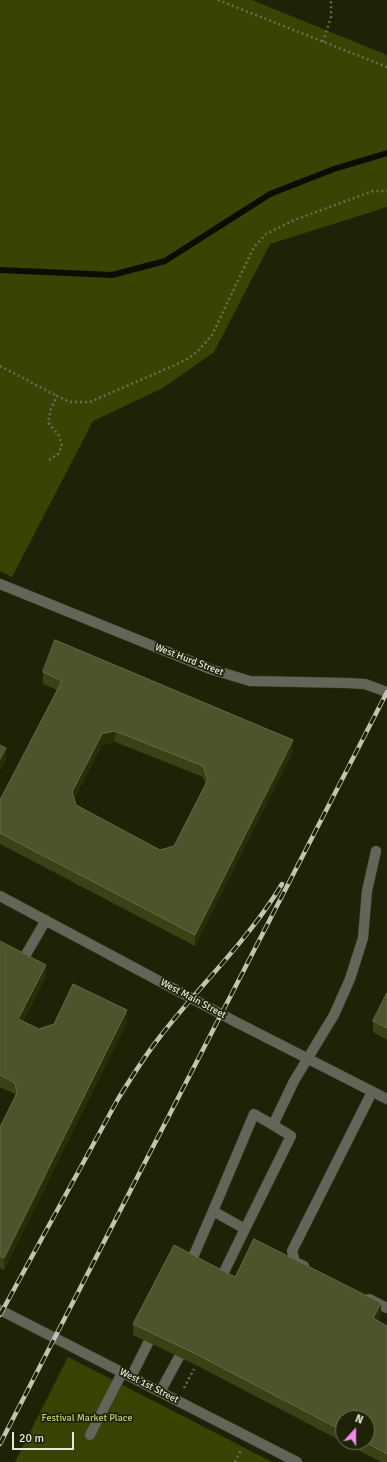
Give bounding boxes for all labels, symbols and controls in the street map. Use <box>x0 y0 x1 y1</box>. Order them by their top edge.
street label: West Hurd Street <box>153 641 225 679</box>
street label: West Main Street <box>158 977 228 1021</box>
street label: West 1st Street <box>117 1366 181 1406</box>
north arrow <box>335 1410 375 1450</box>
park label: Festival Market Place <box>42 1412 132 1424</box>
text: N <box>353 1412 365 1427</box>
scale bar <box>14 1424 76 1450</box>
text: 20 m <box>19 1431 44 1446</box>

